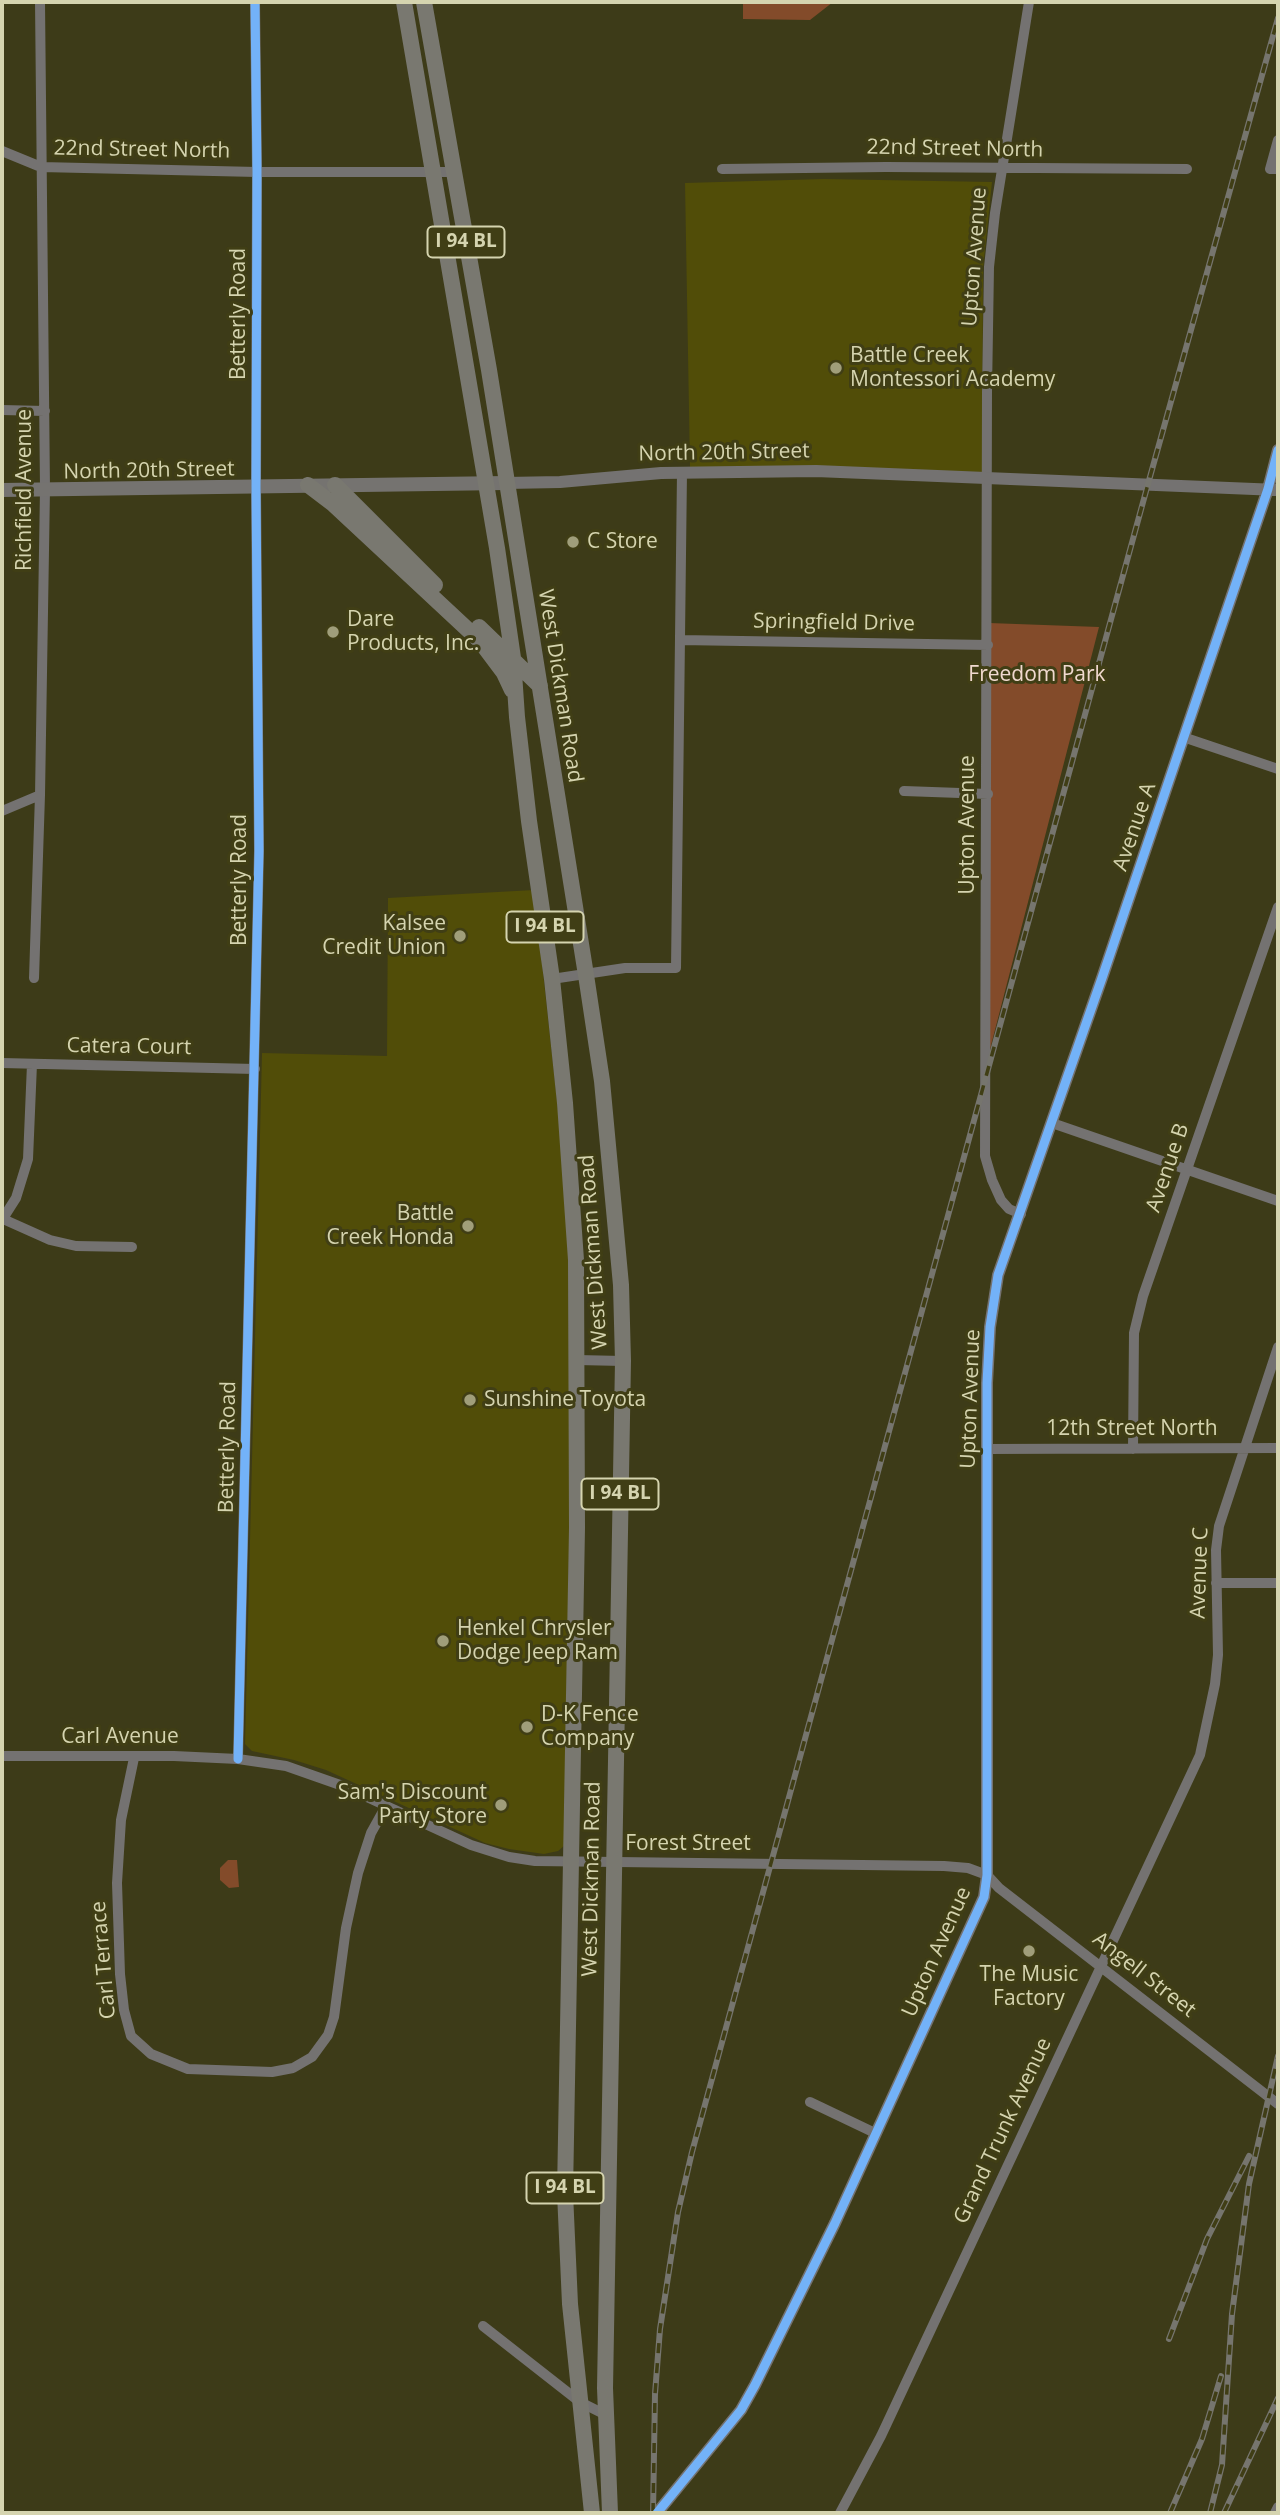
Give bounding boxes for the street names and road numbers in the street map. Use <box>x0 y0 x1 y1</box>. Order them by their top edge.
street label: 22nd Street North <box>866 135 1044 163</box>
street label: 22nd Street North <box>53 136 231 164</box>
street label: Upton Avenue <box>958 186 992 328</box>
road number: I 94 BL <box>428 226 504 258</box>
street label: Betterly Road <box>226 248 252 380</box>
street label: Richfield Avenue <box>12 409 38 571</box>
street label: North 20th Street <box>638 439 810 467</box>
street label: North 20th Street <box>63 457 235 485</box>
street label: West Dickman Road <box>532 588 588 784</box>
street label: Springfield Drive <box>753 609 915 637</box>
street label: Upton Avenue <box>955 755 981 895</box>
street label: Avenue A <box>1108 779 1162 875</box>
street label: Betterly Road <box>227 814 253 946</box>
road number: I 94 BL <box>506 911 584 942</box>
street label: Catera Court <box>66 1033 192 1061</box>
street label: Avenue B <box>1141 1120 1195 1216</box>
street label: West Dickman Road <box>575 1154 613 1350</box>
street label: Upton Avenue <box>956 1329 986 1469</box>
street label: Betterly Road <box>214 1381 242 1513</box>
street label: 12th Street North <box>1046 1416 1218 1442</box>
road number: I 94 BL <box>582 1478 658 1510</box>
street label: Avenue C <box>1186 1527 1214 1619</box>
street label: Carl Avenue <box>61 1724 179 1750</box>
street label: West Dickman Road <box>578 1781 606 1977</box>
street label: Forest Street <box>625 1831 751 1857</box>
street label: Upton Avenue <box>897 1883 977 2021</box>
street label: Carl Terrace <box>86 1900 122 2020</box>
street label: Angell Street <box>1087 1927 1201 2023</box>
street label: Grand Trunk Avenue <box>949 2034 1057 2228</box>
road number: I 94 BL <box>526 2172 604 2204</box>

